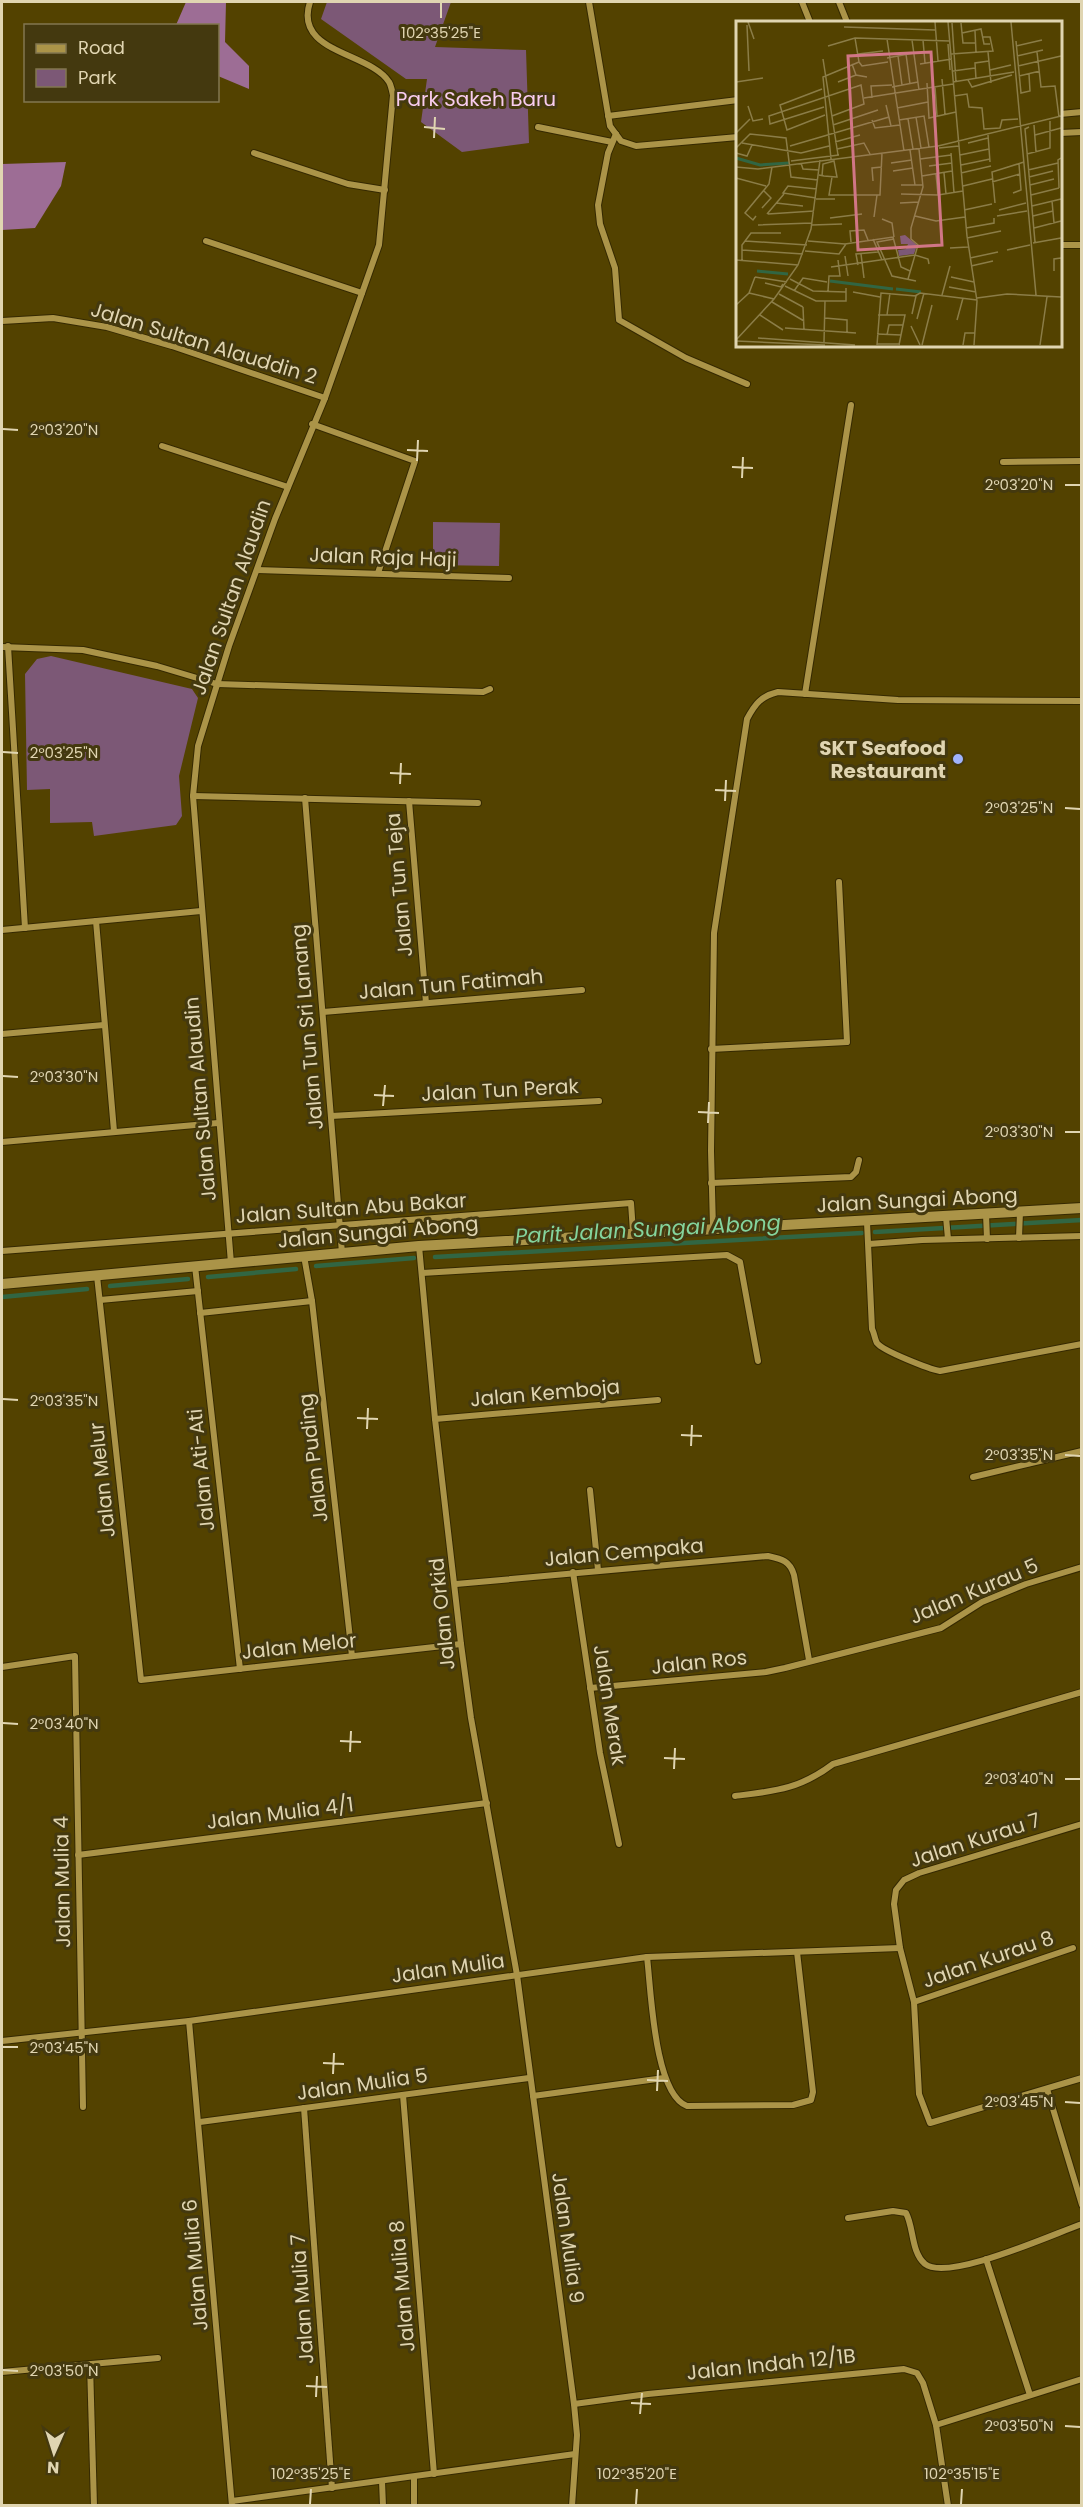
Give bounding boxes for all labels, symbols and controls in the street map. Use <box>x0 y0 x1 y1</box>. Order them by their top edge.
inset map <box>736 21 1062 346</box>
text: 102°35'25"E <box>401 22 481 43</box>
legend <box>24 24 219 102</box>
text: Road <box>78 35 125 60</box>
text: Park <box>78 65 117 90</box>
park label: Park Sakeh Baru <box>396 85 556 113</box>
street label: Jalan Sultan Alauddin 2 <box>87 295 321 391</box>
text: 2°03'20"N <box>30 419 98 440</box>
text: 2°03'20"N <box>985 474 1053 495</box>
street label: Jalan Sultan Alaudin <box>184 495 278 699</box>
street label: Jalan Raja Haji <box>309 540 457 574</box>
place label: SKT Seafood Restaurant <box>819 734 946 785</box>
text: 2°03'25"N <box>30 742 98 763</box>
marker: SKT Seafood Restaurant <box>951 752 965 766</box>
text: 2°03'25"N <box>985 797 1053 818</box>
street label: Jalan Tun Teja <box>379 812 419 958</box>
street label: Jalan Tun Sri Lanang <box>284 923 330 1131</box>
street label: Jalan Tun Fatimah <box>358 962 544 1006</box>
street label: Jalan Sultan Alaudin <box>177 996 223 1202</box>
text: 2°03'30"N <box>30 1066 98 1087</box>
street label: Jalan Tun Perak <box>421 1072 580 1108</box>
text: 2°03'30"N <box>985 1121 1053 1142</box>
street label: Jalan Sungai Abong <box>816 1181 1018 1219</box>
street label: Jalan Sultan Abu Bakar <box>235 1186 467 1230</box>
water label: Parit Jalan Sungai Abong <box>514 1208 782 1250</box>
street label: Jalan Sungai Abong <box>276 1209 480 1255</box>
street label: Jalan Kemboja <box>469 1372 621 1414</box>
text: 2°03'35"N <box>30 1390 98 1411</box>
street label: Jalan Puding <box>291 1392 335 1524</box>
street label: Jalan Ati-Ati <box>181 1407 221 1533</box>
street label: Jalan Melur <box>82 1421 122 1539</box>
text: 2°03'35"N <box>985 1444 1053 1465</box>
street label: Jalan Cempaka <box>543 1531 705 1573</box>
street label: Jalan Kurau 5 <box>905 1551 1043 1631</box>
street label: Jalan Orkid <box>422 1557 462 1671</box>
street label: Jalan Melor <box>240 1626 358 1666</box>
street label: Jalan Merak <box>587 1643 633 1768</box>
street label: Jalan Ros <box>650 1643 748 1681</box>
text: 2°03'40"N <box>29 1713 99 1734</box>
text: 2°03'40"N <box>984 1768 1054 1789</box>
street label: Jalan Mulia 4/1 <box>205 1790 355 1836</box>
street label: Jalan Kurau 7 <box>906 1806 1044 1874</box>
street label: Jalan Mulia 4 <box>47 1816 77 1948</box>
street label: Jalan Kurau 8 <box>919 1923 1057 1995</box>
street label: Jalan Mulia <box>390 1946 506 1990</box>
text: 2°03'45"N <box>29 2037 99 2058</box>
street label: Jalan Mulia 5 <box>295 2061 429 2107</box>
text: 2°03'45"N <box>984 2091 1054 2112</box>
street label: Jalan Mulia 9 <box>545 2171 591 2305</box>
street label: Jalan Mulia 6 <box>175 2198 215 2332</box>
street label: Jalan Mulia 8 <box>382 2219 422 2353</box>
street label: Jalan Mulia 7 <box>283 2233 321 2365</box>
street label: Jalan Indah 12/1B <box>685 2341 857 2387</box>
text: 2°03'50"N <box>29 2360 99 2381</box>
text: 2°03'50"N <box>984 2415 1054 2436</box>
north arrow <box>24 2423 84 2483</box>
text: N <box>47 2456 60 2479</box>
text: 102°35'25"E <box>271 2463 351 2484</box>
text: 102°35'20"E <box>597 2463 677 2484</box>
text: 102°35'15"E <box>924 2463 1000 2484</box>

